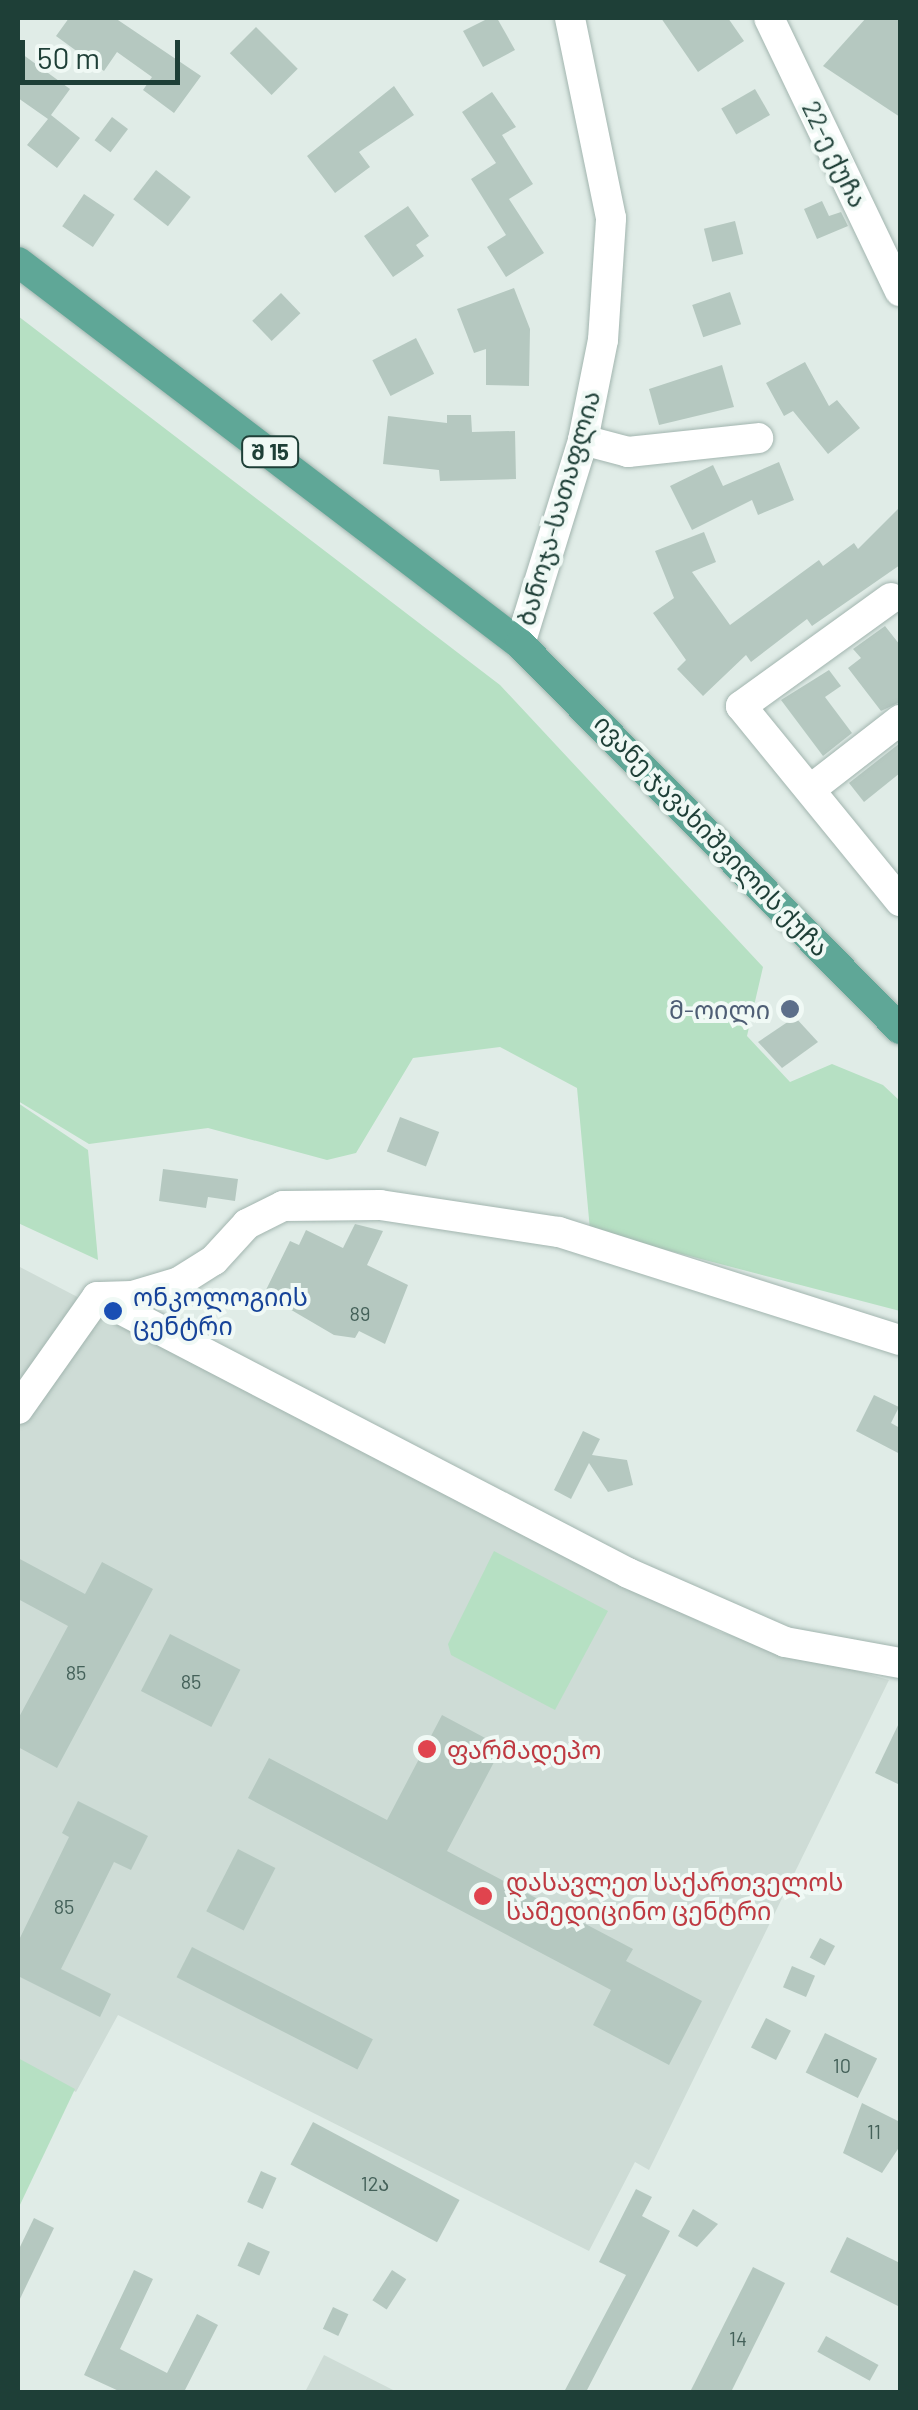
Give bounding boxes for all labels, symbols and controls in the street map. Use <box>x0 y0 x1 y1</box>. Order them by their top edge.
scale bar <box>25 20 185 82</box>
text: 50 m <box>37 39 100 75</box>
street label: 22-ე ქუჩა <box>796 96 874 212</box>
street label: ბანოჯა-სათაფლია <box>510 387 606 629</box>
road number: შ 15 <box>240 435 300 469</box>
street label: ივანე ჯავახიშვილის ქუჩა <box>589 708 835 962</box>
place label: მ-ოილი <box>669 994 770 1024</box>
marker: მ-ოილი <box>779 998 801 1020</box>
place label: ონკოლოგიის ცენტრი <box>133 1282 308 1341</box>
marker: ონკოლოგიის ცენტრი <box>102 1300 124 1322</box>
house number: 89 <box>350 1301 370 1325</box>
house number: 85 <box>66 1660 86 1684</box>
house number: 85 <box>181 1669 201 1693</box>
place label: ფარმადეპო <box>447 1734 601 1764</box>
marker: ფარმადეპო <box>416 1738 438 1760</box>
place label: დასავლეთ საქართველოს სამედიცინო ცენტრი <box>506 1867 843 1926</box>
marker: დასავლეთ საქართველოს სამედიცინო ცენტრი <box>470 1883 496 1909</box>
house number: 85 <box>54 1894 74 1918</box>
house number: 10 <box>833 2053 851 2077</box>
house number: 11 <box>867 2119 881 2143</box>
house number: 12ა <box>361 2171 389 2195</box>
house number: 14 <box>729 2326 747 2350</box>

